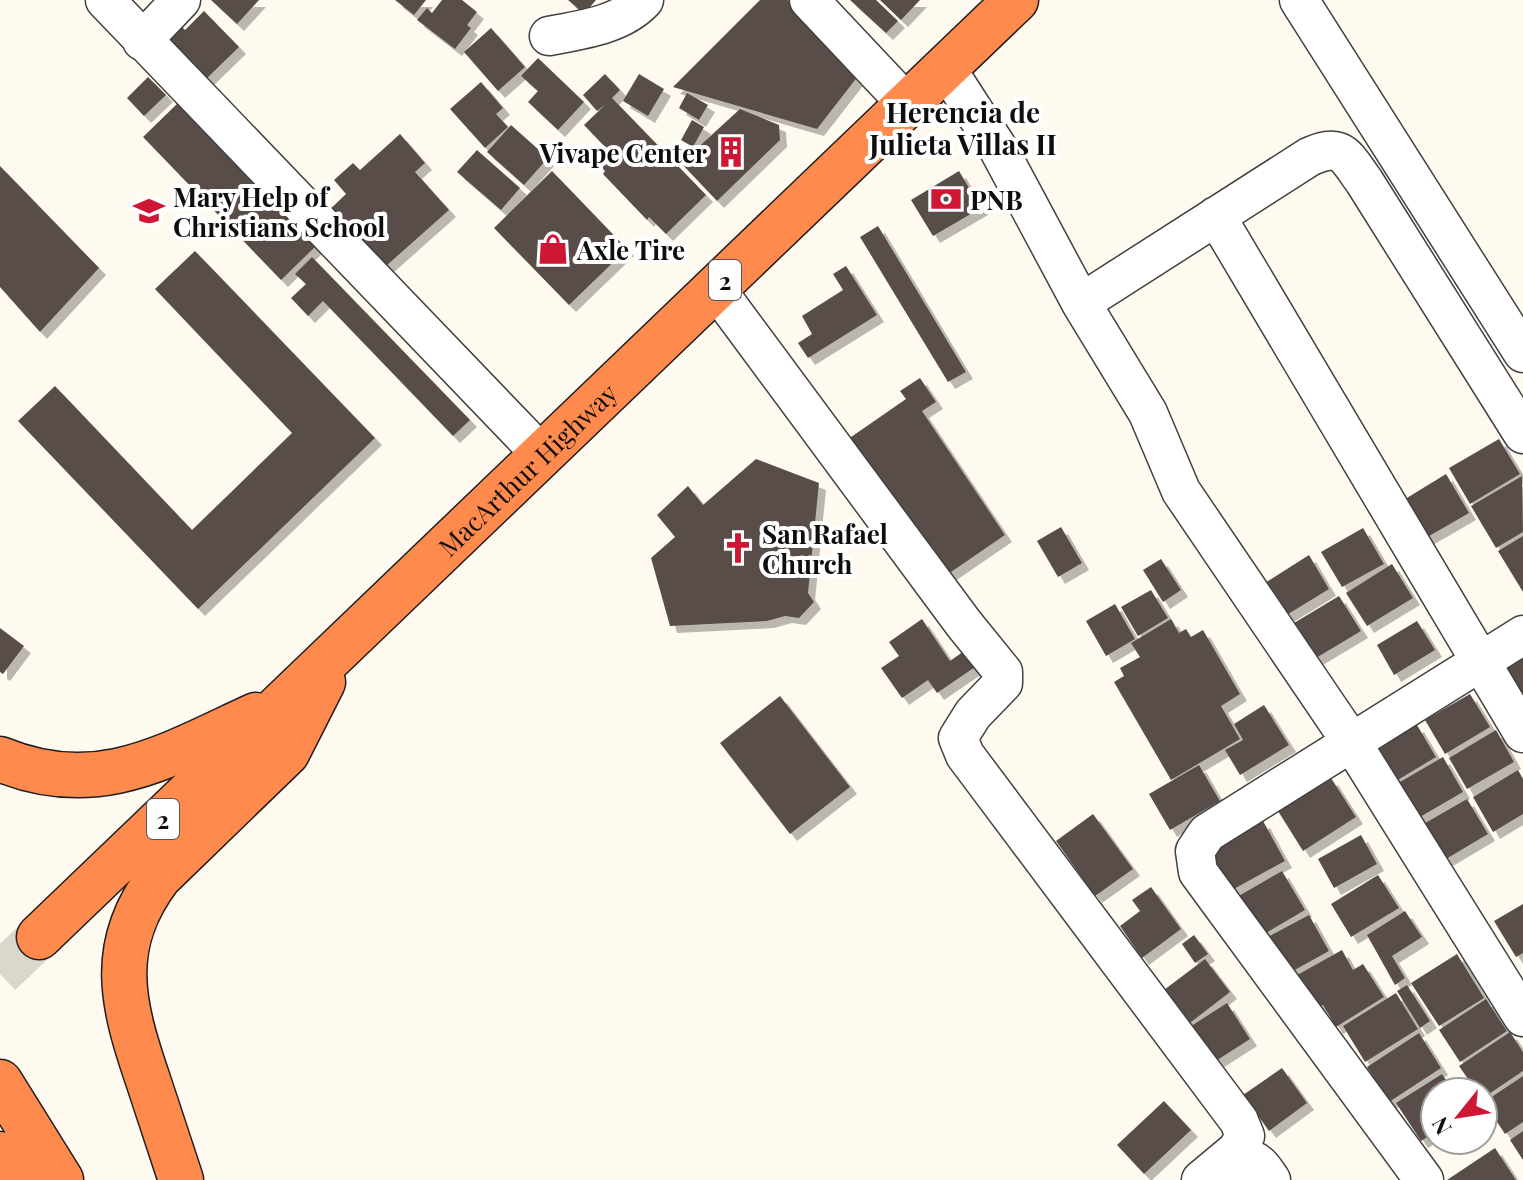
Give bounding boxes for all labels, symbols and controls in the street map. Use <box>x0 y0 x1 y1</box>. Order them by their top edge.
district label: Herencia de Julieta Villas II <box>868 93 1057 162</box>
place label: Vivape Center <box>539 135 707 170</box>
building icon: Vivape Center <box>714 135 748 169</box>
place label: Mary Help of Christians School <box>173 179 385 244</box>
bank icon: PNB <box>929 182 963 216</box>
place label: PNB <box>970 182 1023 217</box>
school or university icon: Mary Help of Christians School <box>132 194 166 228</box>
shop icon: Axle Tire <box>536 232 570 266</box>
place label: Axle Tire <box>576 232 685 267</box>
road number: 2 <box>709 260 741 300</box>
street label: MacArthur Highway <box>430 375 624 563</box>
place label: San Rafael Church <box>762 516 888 581</box>
church icon: San Rafael Church <box>721 531 755 565</box>
road number: 2 <box>147 799 179 839</box>
north arrow <box>1419 1076 1499 1156</box>
text: N <box>1424 1112 1458 1141</box>

